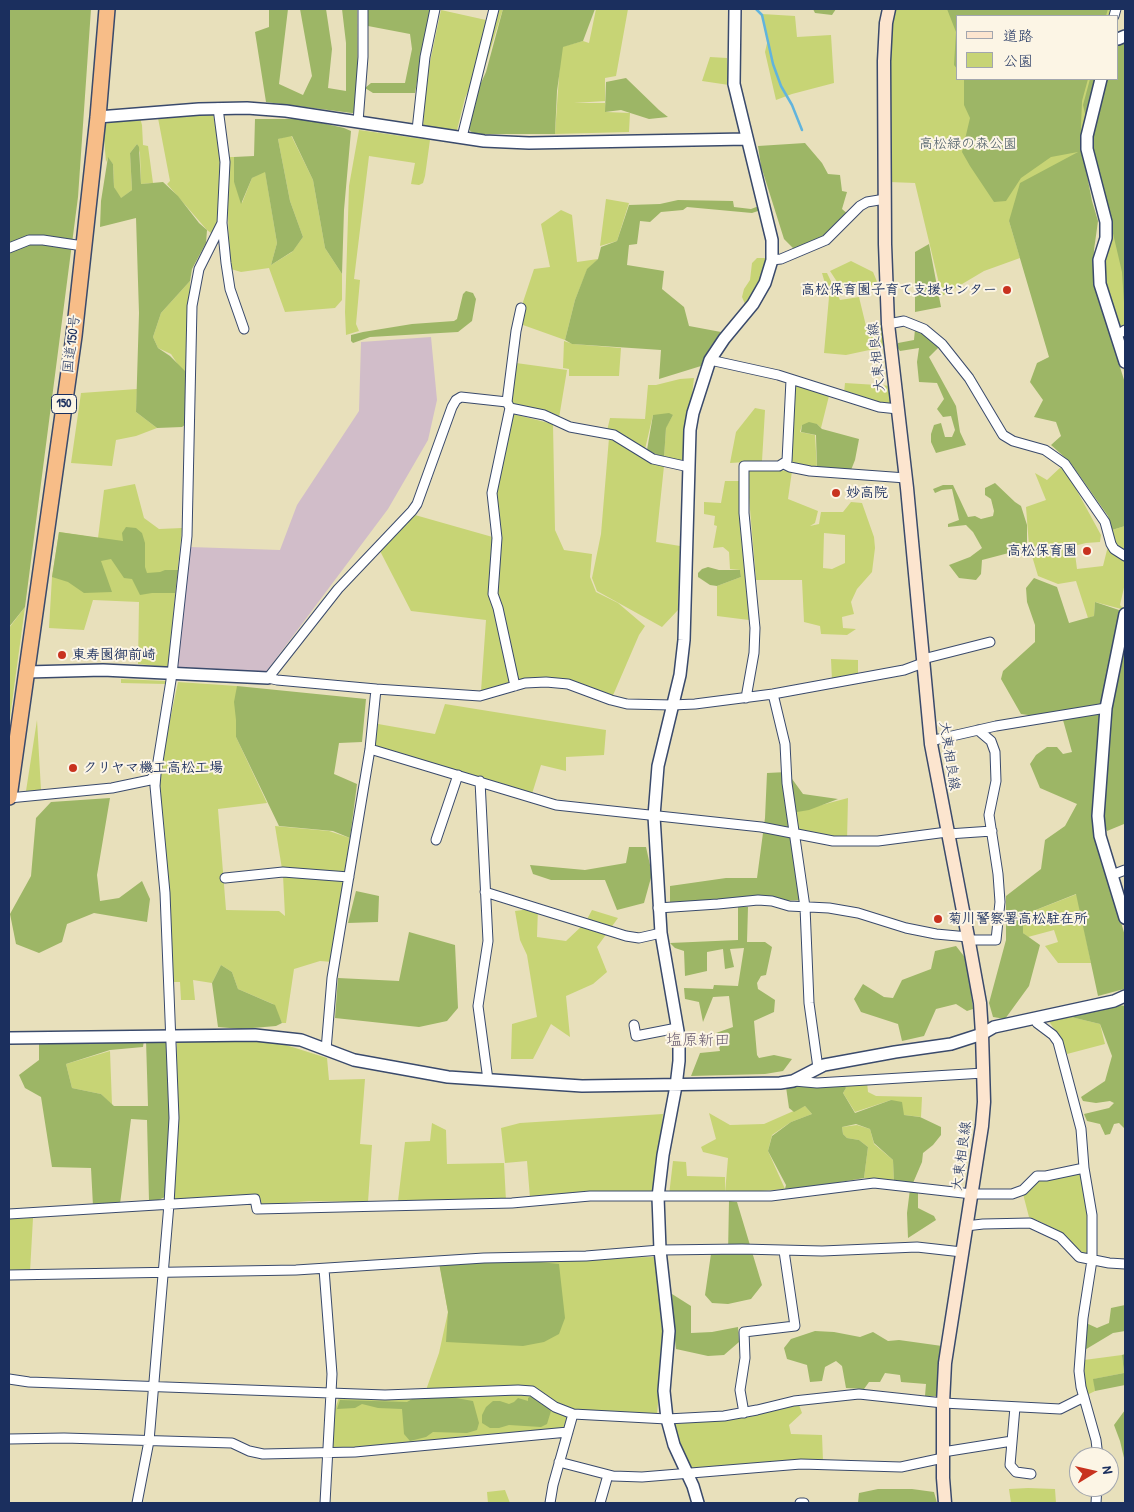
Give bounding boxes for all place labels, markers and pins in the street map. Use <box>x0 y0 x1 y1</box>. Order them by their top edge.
place label: 高松保育園子育て支援センター <box>801 282 997 298</box>
marker: 高松保育園子育て支援センター <box>1001 284 1013 296</box>
place label: 妙高院 <box>846 485 888 501</box>
marker: 妙高院 <box>830 487 842 499</box>
place label: 高松保育園 <box>1007 543 1077 559</box>
marker: 高松保育園 <box>1081 545 1093 557</box>
place label: 東寿園御前崎 <box>72 647 156 663</box>
marker: 東寿園御前崎 <box>56 649 68 661</box>
place label: クリヤマ機工高松工場 <box>83 760 223 776</box>
marker: クリヤマ機工高松工場 <box>67 762 79 774</box>
place label: 菊川警察署高松駐在所 <box>948 911 1088 927</box>
marker: 菊川警察署高松駐在所 <box>932 913 944 925</box>

